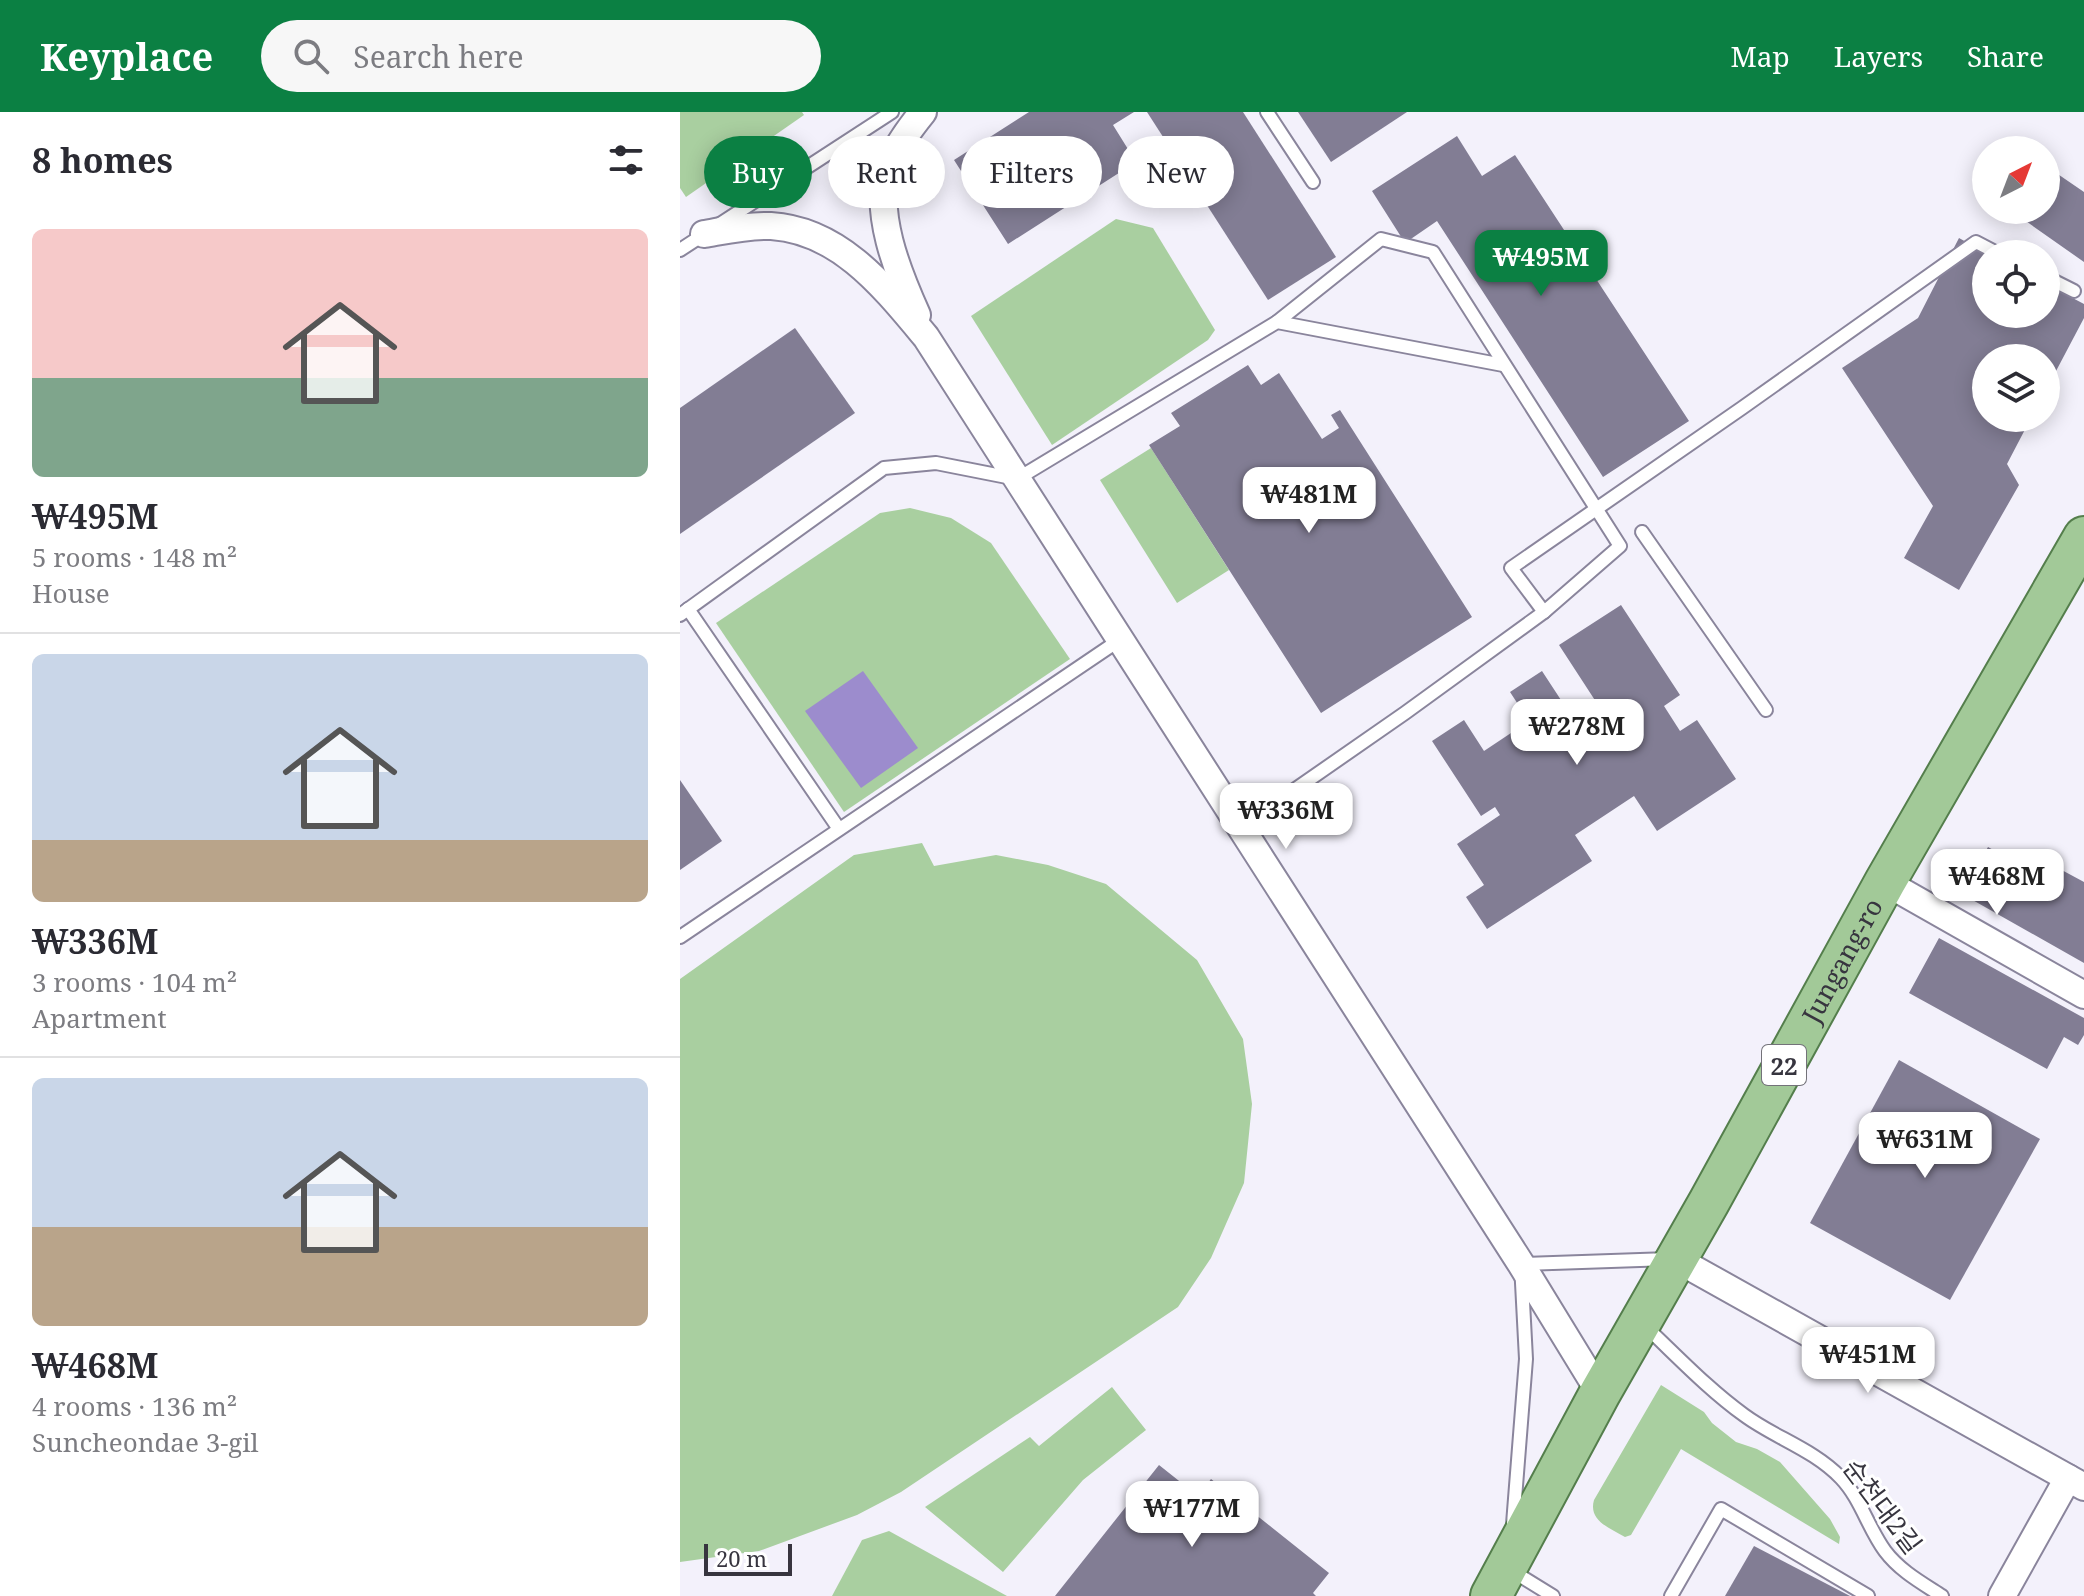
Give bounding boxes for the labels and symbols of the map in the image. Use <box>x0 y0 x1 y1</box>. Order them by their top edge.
north arrow <box>1972 136 2060 224</box>
pin: ₩495M <box>1485 230 1597 298</box>
pin: ₩481M <box>1253 467 1365 535</box>
pin: ₩278M <box>1521 699 1633 767</box>
pin: ₩336M <box>1230 783 1342 851</box>
pin: ₩468M <box>1941 849 2053 917</box>
street label: Jungang-ro <box>1793 892 1891 1030</box>
road number: 22 <box>1762 1045 1806 1085</box>
pin: ₩631M <box>1869 1112 1981 1180</box>
pin: ₩451M <box>1812 1327 1924 1395</box>
street label: 순천대2길 <box>1835 1451 1931 1561</box>
pin: ₩177M <box>1136 1481 1248 1549</box>
scale bar <box>704 1540 792 1576</box>

